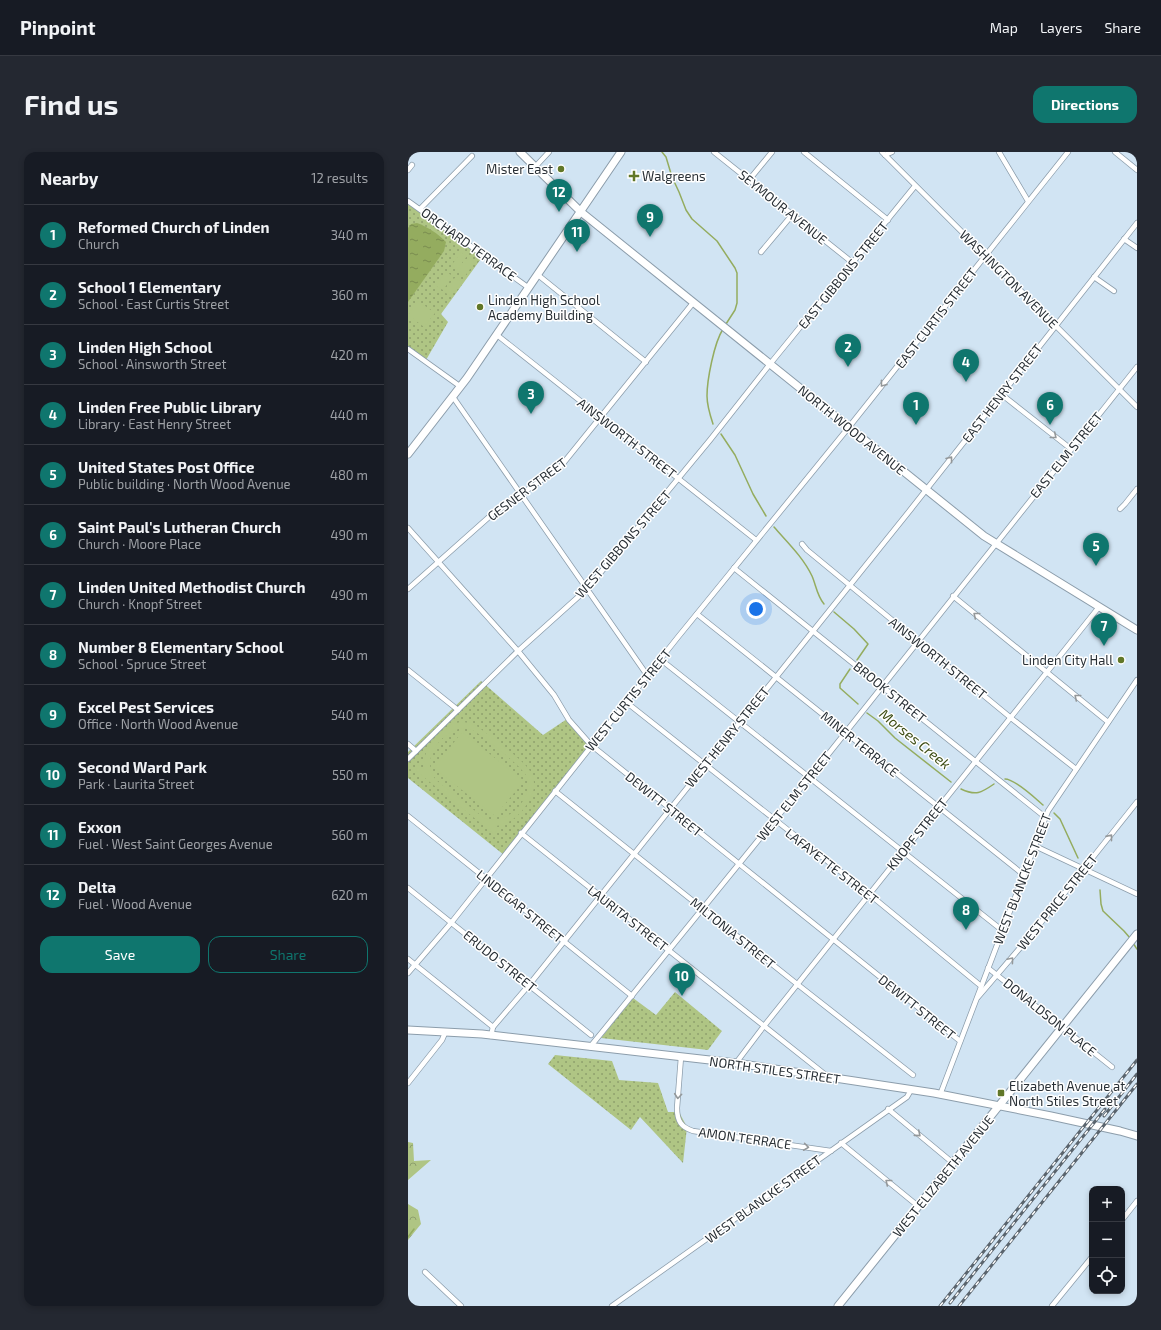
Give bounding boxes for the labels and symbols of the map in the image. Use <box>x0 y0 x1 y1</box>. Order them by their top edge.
place label: Mister East <box>486 161 553 177</box>
marker: Mister East <box>556 164 566 174</box>
street label: SEYMOUR AVENUE <box>736 166 830 248</box>
place label: Walgreens <box>642 168 706 184</box>
marker: Walgreens <box>629 171 639 181</box>
pin: 12 <box>546 179 572 212</box>
street label: ORCHARD TERRACE <box>418 204 520 284</box>
pin: 9 <box>637 204 663 237</box>
street label: EAST GIBBONS STREET <box>795 218 892 332</box>
pin: 11 <box>564 219 590 252</box>
street label: WASHINGTON AVENUE <box>956 226 1062 332</box>
street label: EAST CURTIS STREET <box>892 264 980 371</box>
place label: Linden High School Academy Building <box>488 292 600 323</box>
marker: Linden High School Academy Building <box>475 302 485 312</box>
pin: 2 <box>835 334 861 367</box>
street label: EAST HENRY STREET <box>959 340 1046 446</box>
pin: 4 <box>953 349 979 382</box>
one-way arrow <box>880 380 887 387</box>
pin: 3 <box>518 381 544 414</box>
street label: NORTH WOOD AVENUE <box>795 382 909 478</box>
pin: 1 <box>903 392 929 425</box>
pin: 6 <box>1037 392 1063 425</box>
street label: AINSWORTH STREET <box>574 394 680 482</box>
street label: EAST ELM STREET <box>1026 408 1106 501</box>
one-way arrow <box>1049 431 1056 438</box>
street label: GESNER STREET <box>484 454 570 524</box>
one-way arrow <box>945 456 952 463</box>
street label: WEST GIBBONS STREET <box>572 486 675 601</box>
pin: 5 <box>1083 533 1109 566</box>
your location <box>746 599 766 619</box>
one-way arrow <box>974 613 981 620</box>
pin: 7 <box>1091 613 1117 646</box>
street label: AINSWORTH STREET <box>886 614 990 703</box>
street label: WEST CURTIS STREET <box>582 645 675 754</box>
place label: Linden City Hall <box>1022 652 1113 668</box>
marker: Linden City Hall <box>1116 655 1126 665</box>
street label: BROOK STREET <box>850 658 930 726</box>
street label: WEST HENRY STREET <box>681 683 773 791</box>
one-way arrow <box>1075 695 1082 702</box>
water label: Morses Creek <box>876 705 954 772</box>
street label: MINER TERRACE <box>818 708 902 780</box>
street label: WEST ELM STREET <box>753 748 835 844</box>
street label: DEWITT STREET <box>622 768 706 840</box>
street label: KNOPF STREET <box>883 794 951 873</box>
street label: WEST BLANCKE STREET <box>990 811 1055 947</box>
street label: LAFAYETTE STREET <box>782 825 882 907</box>
one-way arrow <box>1105 834 1112 841</box>
street label: WEST PRICE STREET <box>1013 850 1101 953</box>
street label: LINDEGAR STREET <box>473 866 567 946</box>
street label: LAURITA STREET <box>585 882 672 955</box>
street label: MILTONIA STREET <box>687 894 779 972</box>
pin: 8 <box>953 897 979 930</box>
street label: ERUDO STREET <box>460 927 540 996</box>
one-way arrow <box>1006 957 1013 964</box>
pin: 10 <box>669 963 695 996</box>
street label: DEWITT STREET <box>875 971 959 1043</box>
street label: DONALDSON PLACE <box>1000 975 1100 1059</box>
street label: NORTH STILES STREET <box>708 1053 842 1087</box>
place label: Elizabeth Avenue at North Stiles Street <box>1009 1078 1125 1109</box>
marker: Elizabeth Avenue at North Stiles Street <box>996 1088 1006 1098</box>
one-way arrow <box>673 1093 682 1099</box>
street label: WEST ELIZABETH AVENUE <box>889 1112 997 1240</box>
street label: AMON TERRACE <box>698 1124 792 1152</box>
one-way arrow <box>914 1130 921 1137</box>
one-way arrow <box>803 1142 809 1151</box>
street label: WEST BLANCKE STREET <box>702 1151 824 1246</box>
one-way arrow <box>885 1179 892 1186</box>

